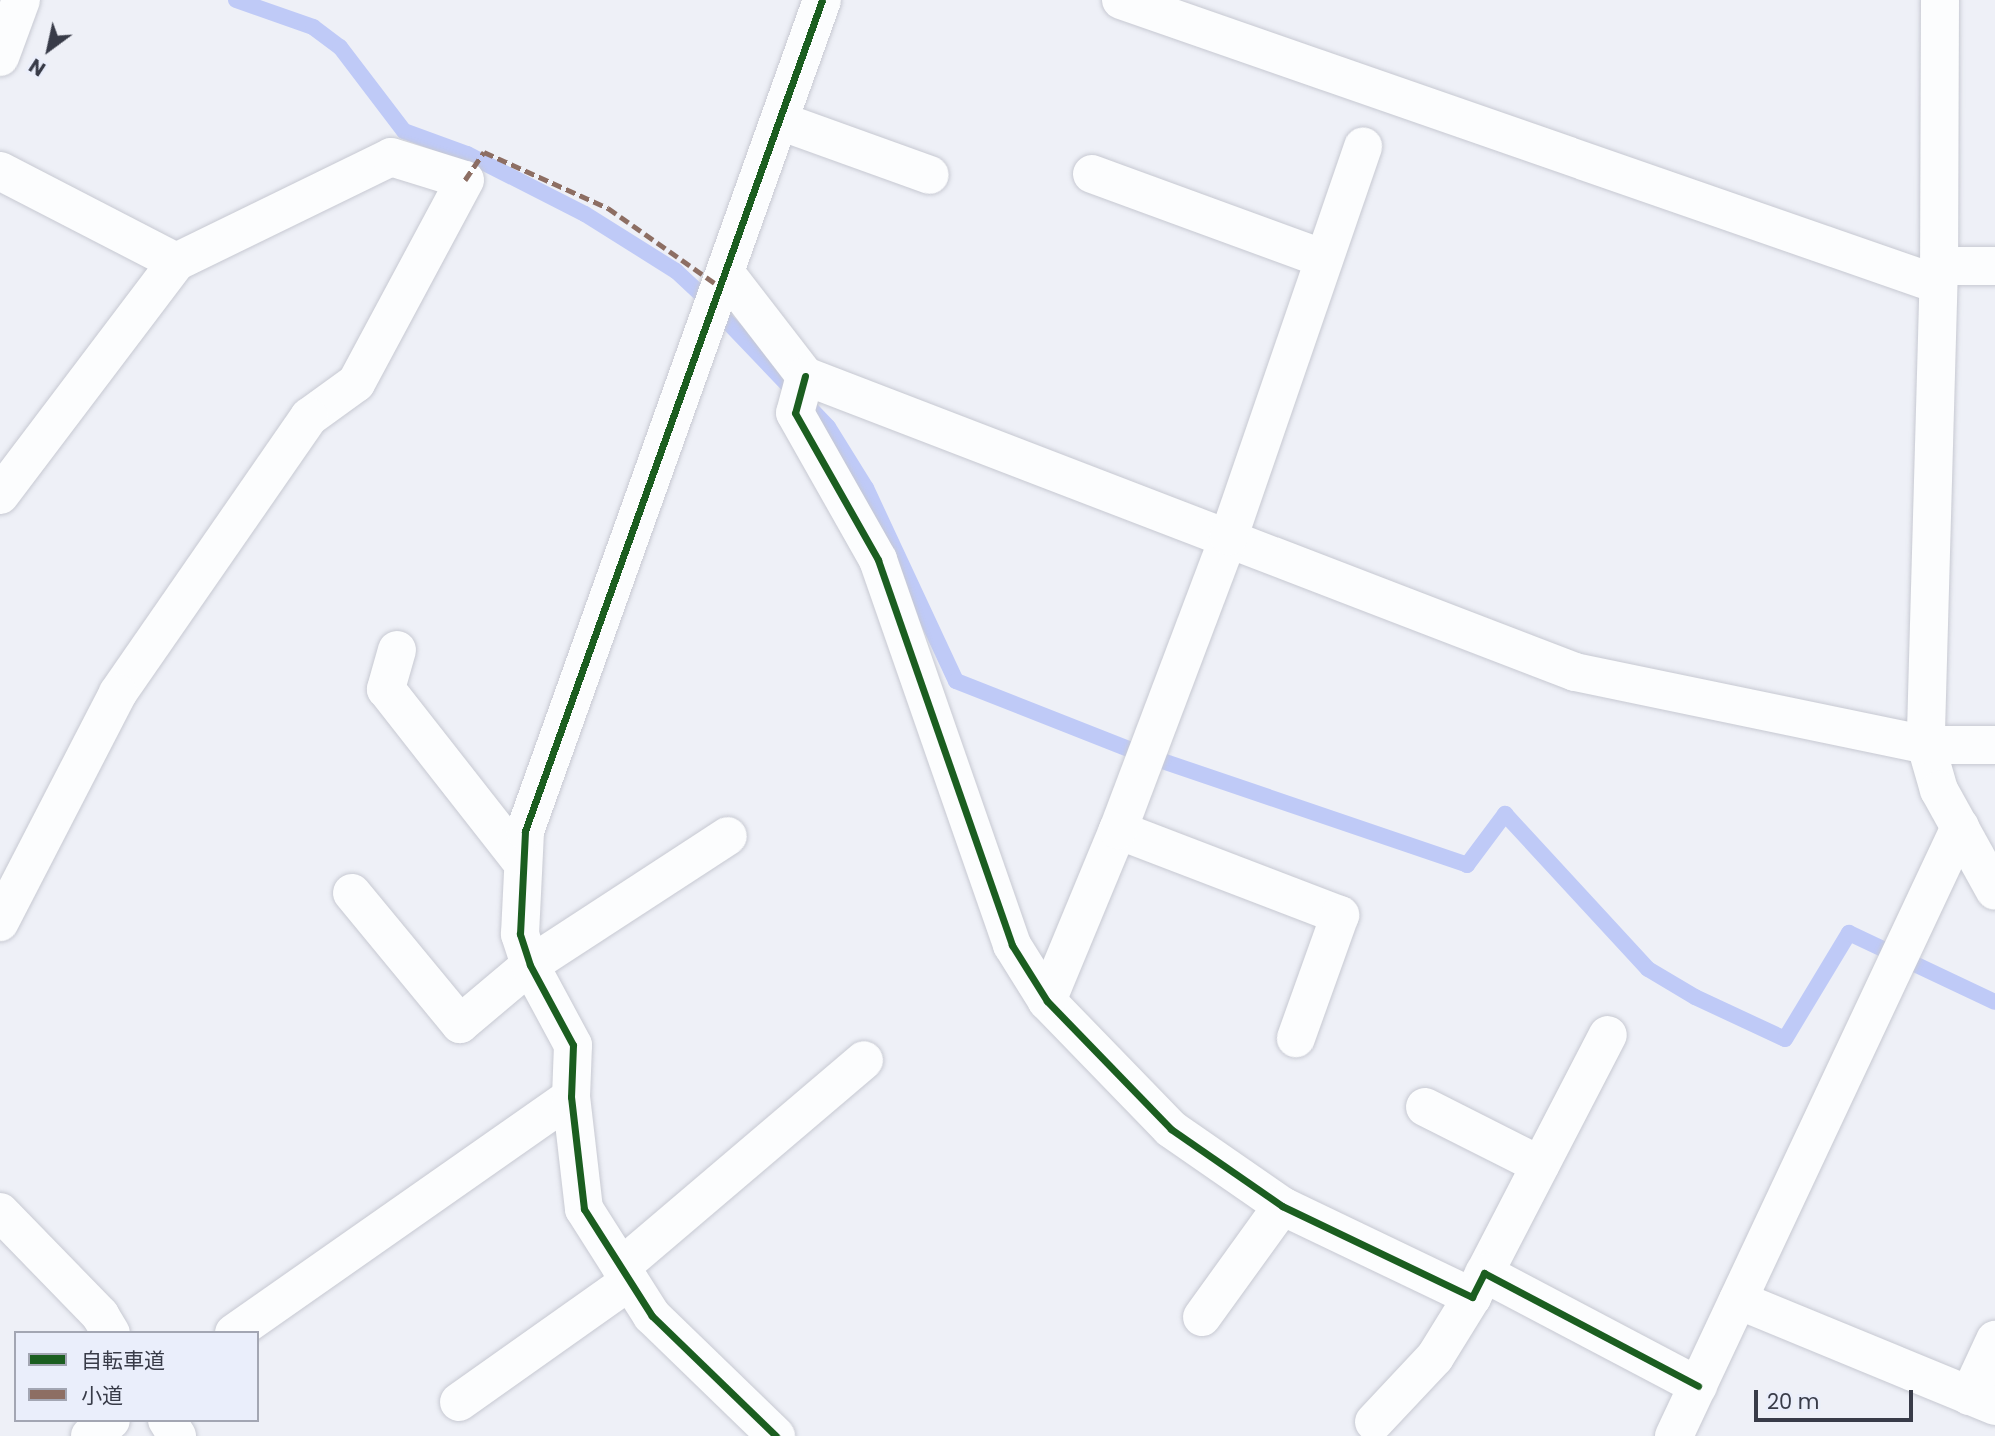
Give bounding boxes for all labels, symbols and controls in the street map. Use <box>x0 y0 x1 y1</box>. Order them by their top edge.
north arrow <box>14 14 84 84</box>
text: N <box>24 52 51 82</box>
legend <box>14 1331 259 1422</box>
text: 自転車道 <box>81 1346 165 1375</box>
scale bar <box>1757 1376 1916 1420</box>
text: 小道 <box>81 1381 123 1410</box>
text: 20 m <box>1767 1387 1820 1416</box>

